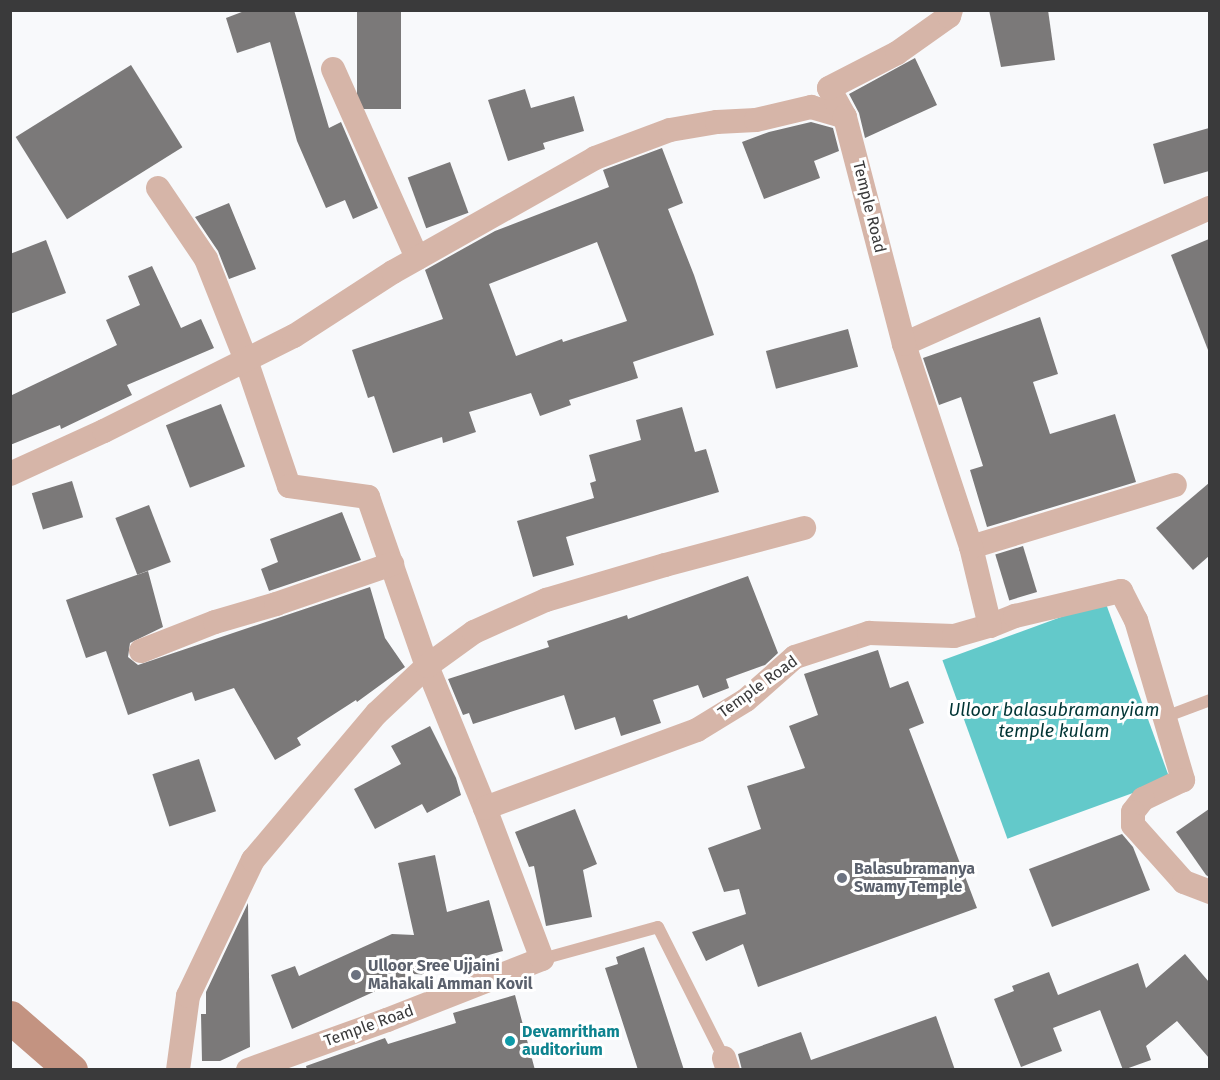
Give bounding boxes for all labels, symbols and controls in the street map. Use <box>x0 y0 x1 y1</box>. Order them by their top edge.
street label: Temple Road <box>848 159 890 255</box>
street label: Temple Road <box>714 652 802 722</box>
water label: Ulloor balasubramanyiam temple kulam <box>948 700 1160 742</box>
place label: Balasubramanya Swamy Temple <box>854 859 975 897</box>
marker: Balasubramanya Swamy Temple <box>835 871 849 885</box>
place label: Ulloor Sree Ujjaini Mahakali Amman Kovil <box>368 956 532 994</box>
marker: Ulloor Sree Ujjaini Mahakali Amman Kovil <box>349 968 363 982</box>
street label: Temple Road <box>322 1001 416 1051</box>
place label: Devamritham auditorium <box>522 1022 620 1060</box>
marker: Devamritham auditorium <box>503 1034 517 1048</box>

